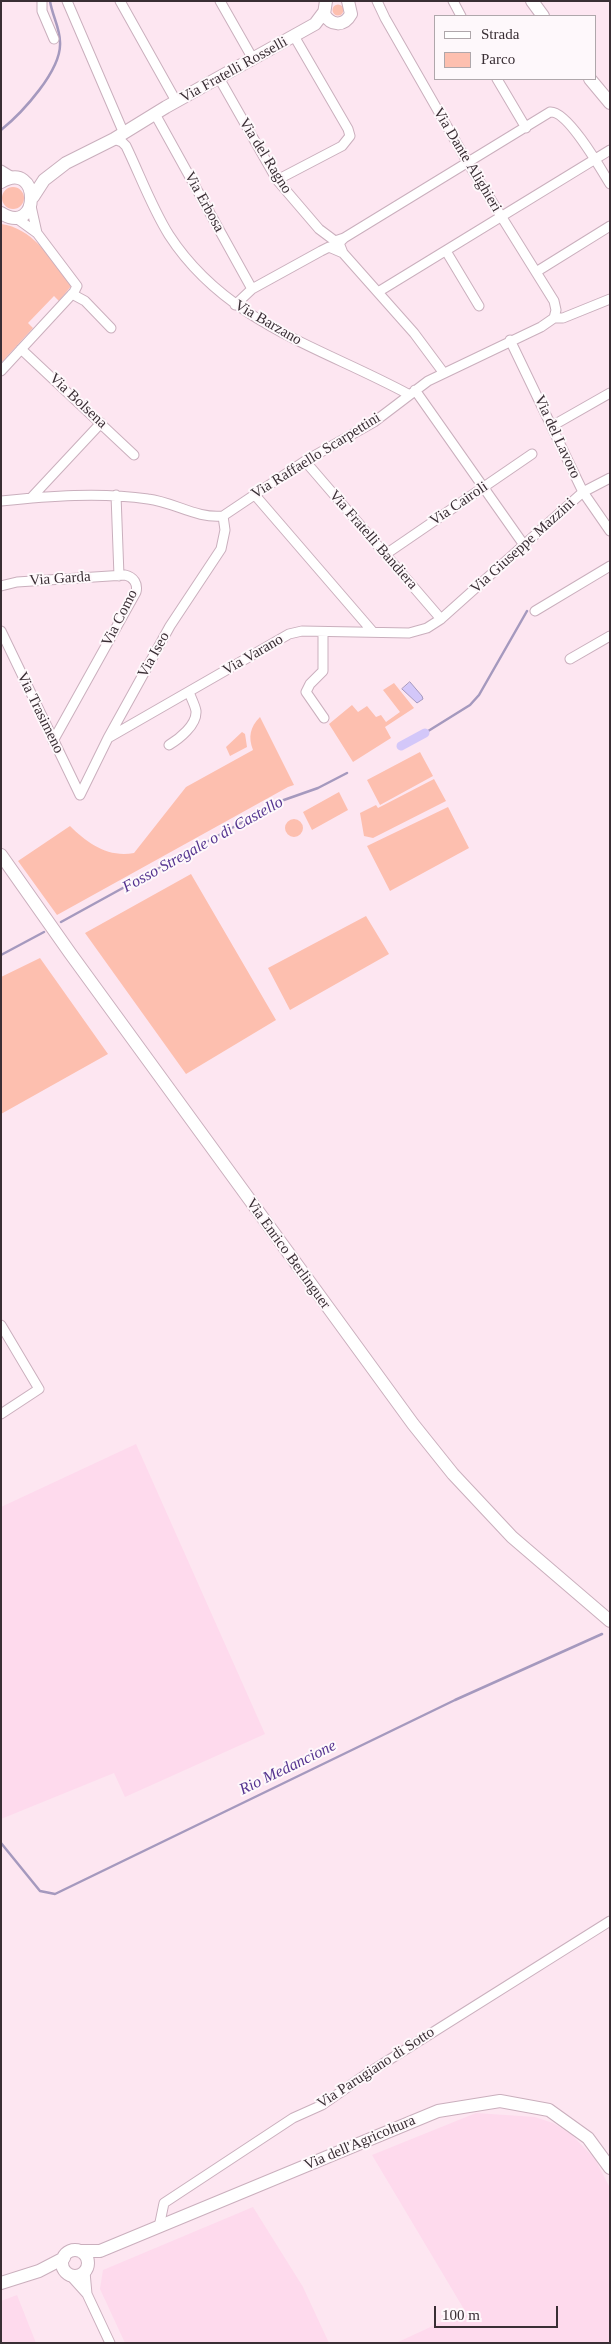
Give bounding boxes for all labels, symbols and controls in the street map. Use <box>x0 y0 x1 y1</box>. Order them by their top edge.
legend <box>434 15 596 80</box>
text: Strada <box>481 26 519 42</box>
street label: Via Fratelli Rosselli <box>177 33 291 107</box>
text: Parco <box>481 51 515 67</box>
street label: Via Dante Alighieri <box>429 105 505 215</box>
street label: Via del Ragno <box>235 115 295 197</box>
street label: Via Erbosa <box>180 169 228 235</box>
street label: Via Barzano <box>231 297 305 349</box>
street label: Via Bolsena <box>45 370 111 432</box>
street label: Via del Lavoro <box>530 392 584 482</box>
street label: Via Raffaello Scarpettini <box>248 409 384 503</box>
street label: Via Cairoli <box>427 478 491 530</box>
street label: Via Fratelli Bandiera <box>325 487 421 593</box>
street label: Via Giuseppe Mazzini <box>467 494 579 598</box>
street label: Via Garda <box>29 568 91 590</box>
street label: Via Como <box>98 587 142 649</box>
street label: Via Iseo <box>134 629 174 681</box>
street label: Via Varano <box>219 630 287 680</box>
street label: Via Trasimeno <box>13 669 67 757</box>
water label: Fosso Stregale o di Castello <box>119 793 287 897</box>
street label: Via Enrico Berlinguer <box>242 1195 334 1313</box>
water label: Rio Medancione <box>236 1736 340 1800</box>
street label: Via Parugiano di Sotto <box>314 2023 438 2113</box>
street label: Via dell'Agricoltura <box>302 2111 418 2175</box>
scale bar <box>436 2296 560 2328</box>
text: 100 m <box>442 2307 480 2323</box>

